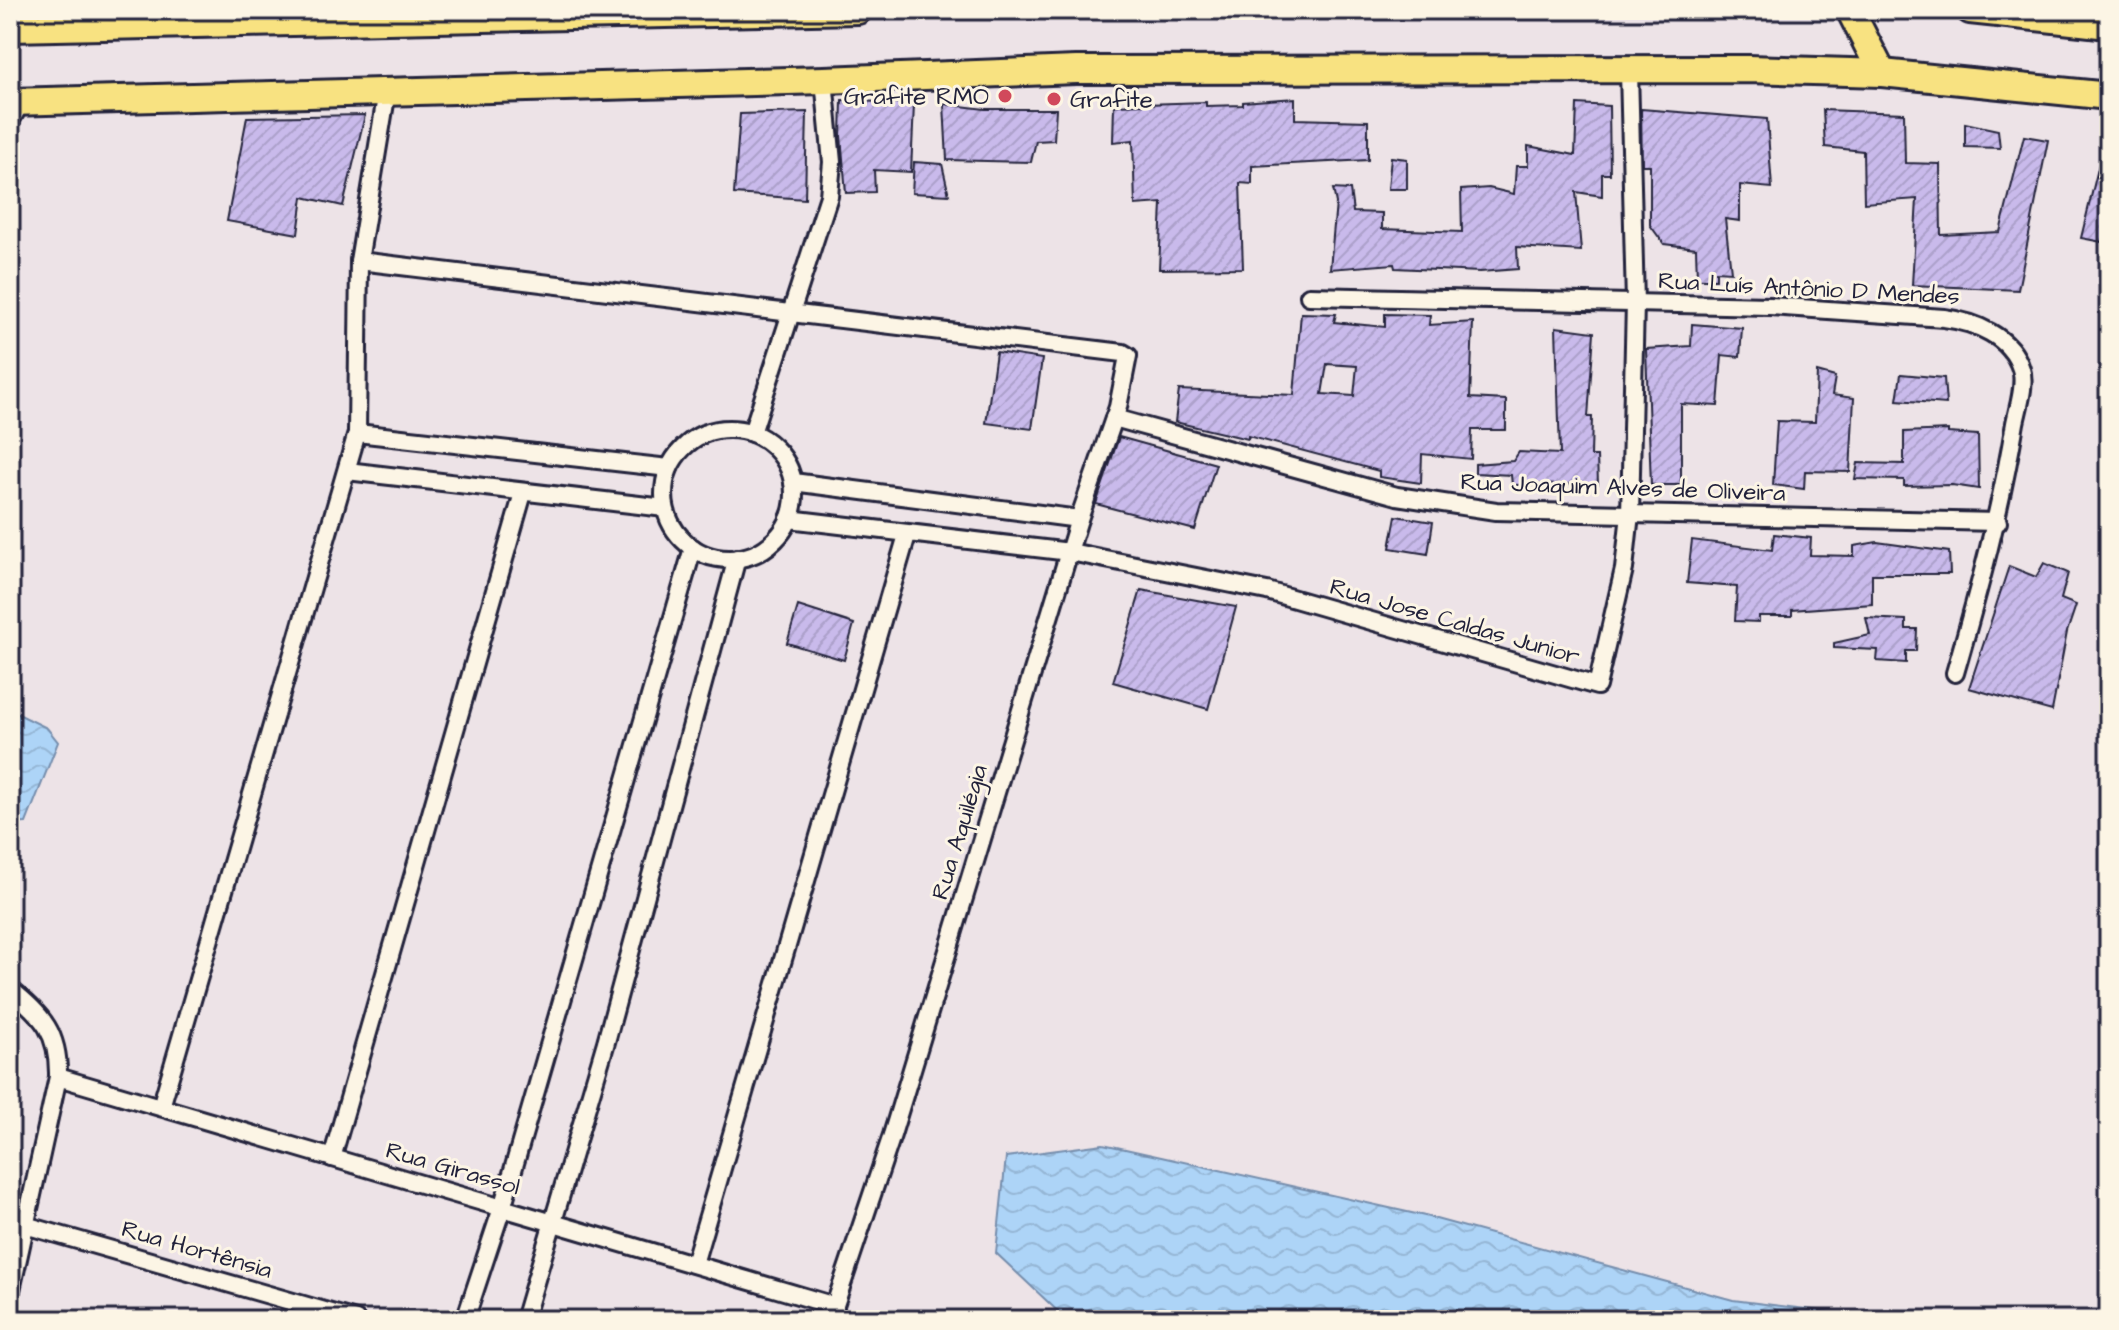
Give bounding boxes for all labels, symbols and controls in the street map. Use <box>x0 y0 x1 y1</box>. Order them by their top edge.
place label: Grafite RMO <box>844 80 989 114</box>
place label: Grafite <box>1070 83 1153 117</box>
marker: Grafite RMO <box>996 87 1014 105</box>
marker: Grafite <box>1045 90 1063 108</box>
street label: Rua Luís Antônio D Mendes <box>1657 264 1961 314</box>
street label: Rua Joaquim Alves de Oliveira <box>1460 465 1786 511</box>
street label: Rua Jose Caldas Junior <box>1326 570 1584 674</box>
street label: Rua Aquilégia <box>923 761 998 904</box>
street label: Rua Girassol <box>382 1134 524 1204</box>
street label: Rua Hortênsia <box>118 1212 276 1288</box>

